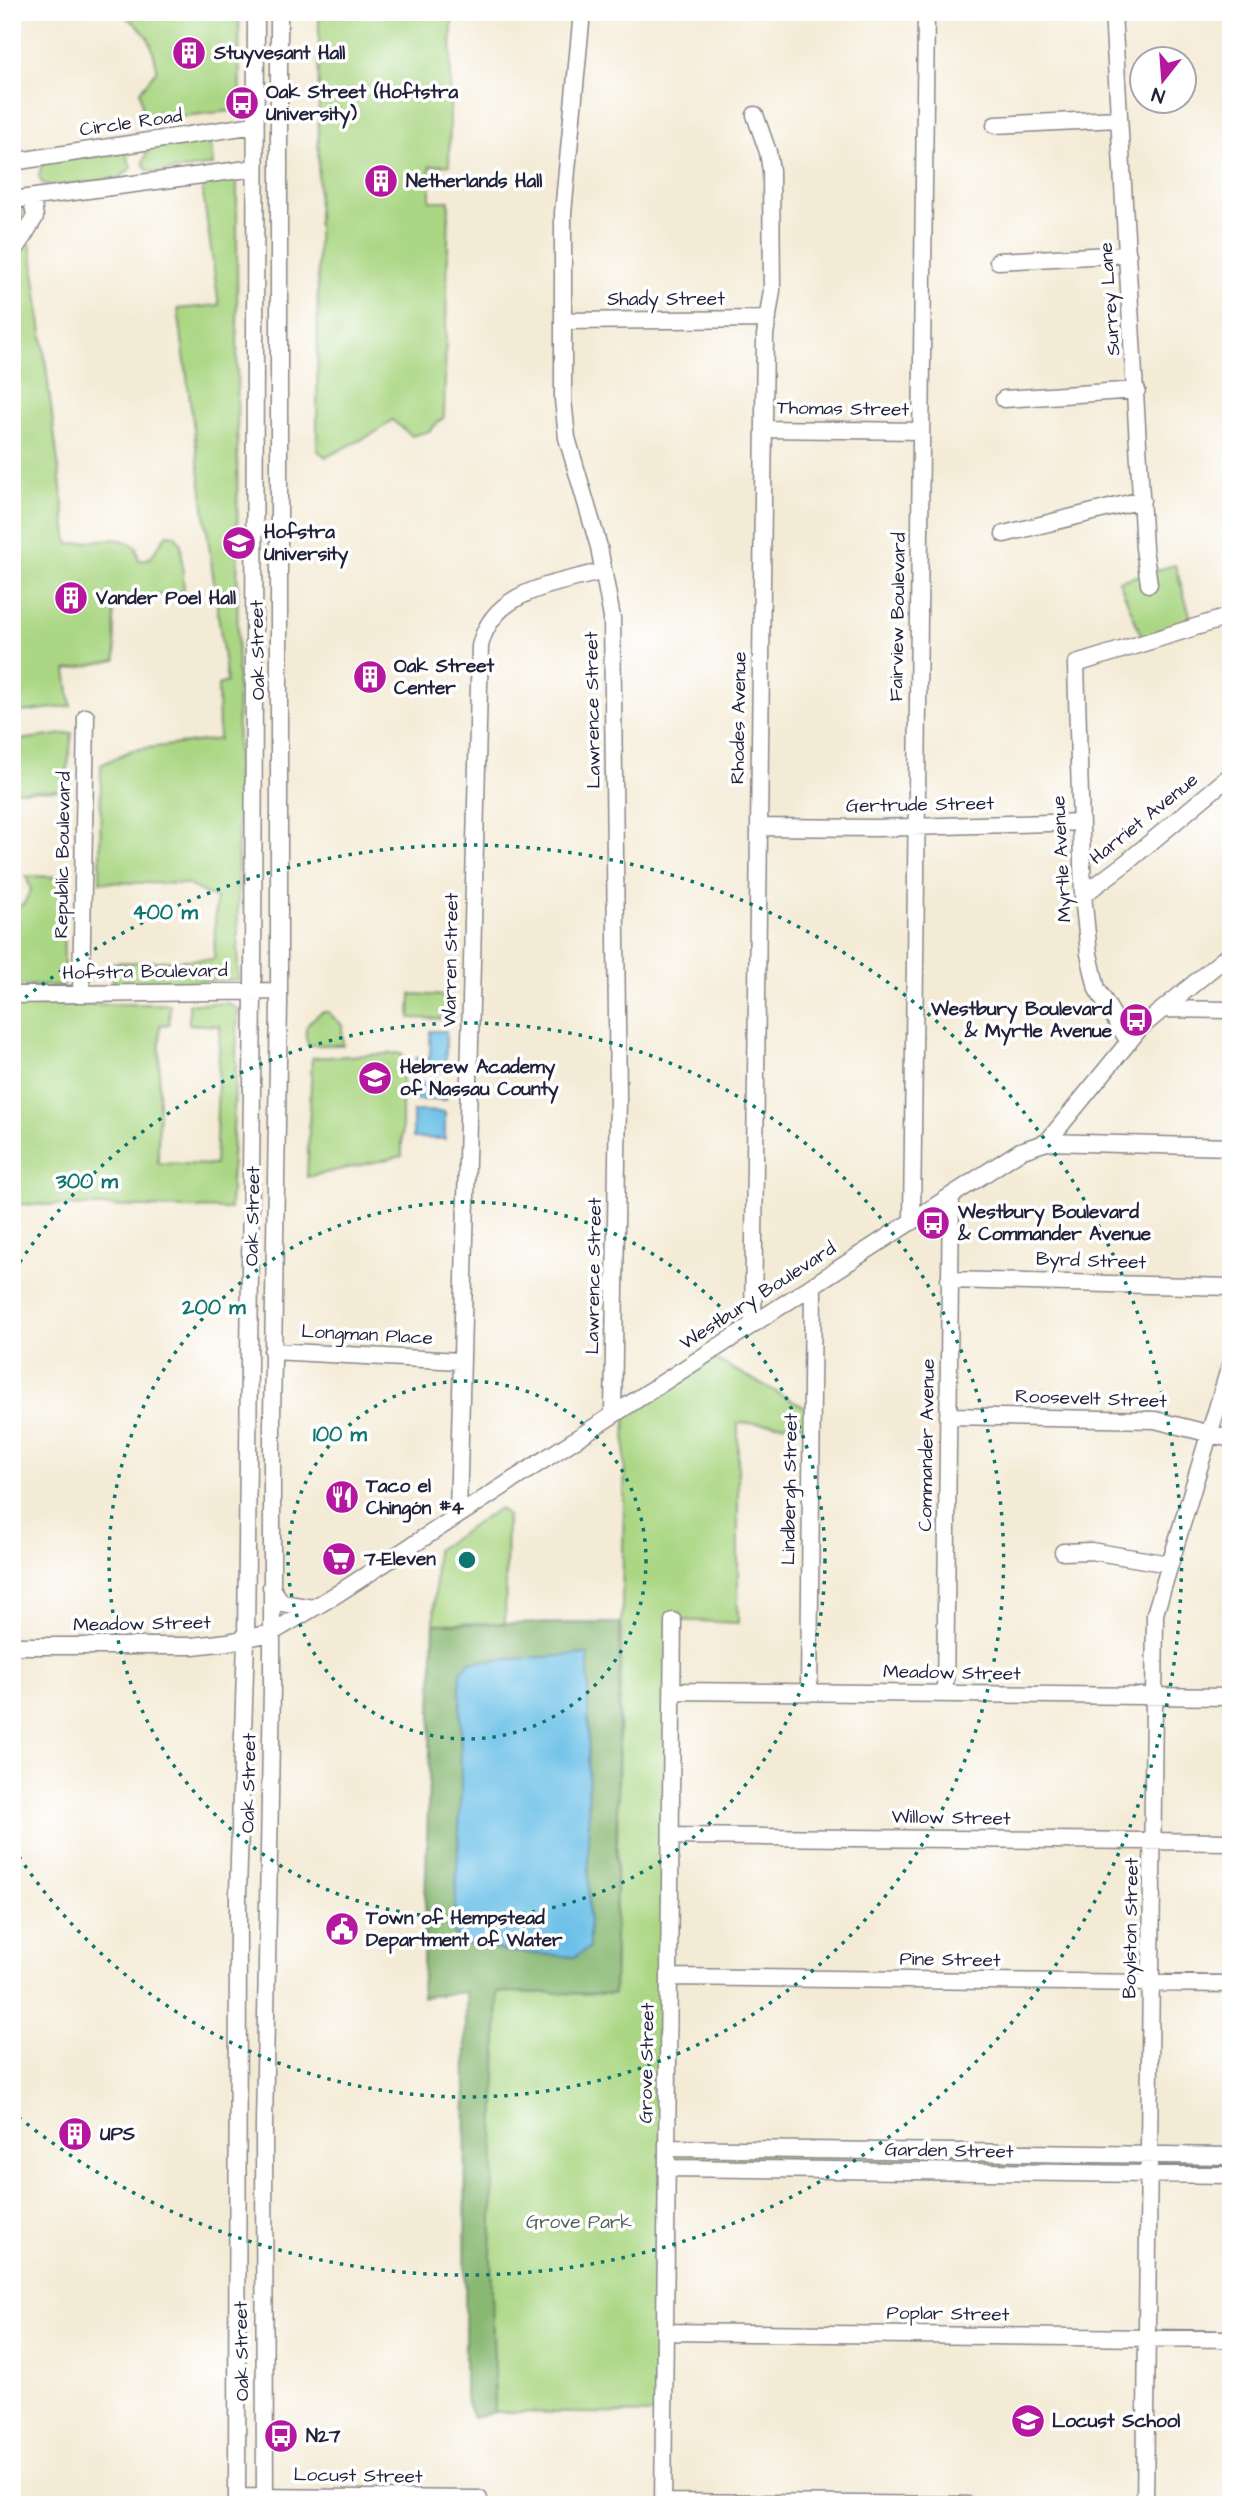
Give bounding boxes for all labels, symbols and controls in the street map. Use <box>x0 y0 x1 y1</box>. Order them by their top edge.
building icon: Stuyvesant Hall <box>170 34 208 72</box>
place label: Stuyvesant Hall <box>213 40 345 68</box>
north arrow <box>1128 46 1198 116</box>
place label: Oak Street (Hoftstra University) <box>266 79 458 129</box>
text: N <box>1149 80 1168 109</box>
bus stop icon: Oak Street (Hoftstra University) <box>223 84 261 122</box>
street label: Circle Road <box>78 102 184 144</box>
building icon: Netherlands Hall <box>362 162 400 200</box>
place label: Netherlands Hall <box>406 168 542 195</box>
street label: Surrey Lane <box>1093 241 1128 357</box>
street label: Shady Street <box>607 286 725 314</box>
street label: Thomas Street <box>777 394 910 424</box>
place label: Hofstra University <box>264 519 349 569</box>
school or university icon: Hofstra University <box>220 524 258 562</box>
street label: Fairview Boulevard <box>883 532 913 702</box>
building icon: Vander Poel Hall <box>52 579 90 617</box>
place label: Vander Poel Hall <box>95 585 236 612</box>
street label: Oak Street <box>244 599 272 700</box>
street label: Lawrence Street <box>578 631 608 789</box>
street label: Rhodes Avenue <box>724 652 754 784</box>
place label: Oak Street Center <box>394 653 495 702</box>
building icon: Oak Street Center <box>351 658 389 696</box>
street label: Harriet Avenue <box>1084 767 1204 871</box>
street label: Republic Boulevard <box>48 771 78 939</box>
street label: Gertrude Street <box>846 790 995 820</box>
street label: Myrtle Avenue <box>1045 795 1080 923</box>
street label: Warren Street <box>436 892 466 1027</box>
text: 400 m <box>132 898 198 927</box>
street label: Hofstra Boulevard <box>62 957 228 987</box>
place label: Westbury Boulevard & Myrtle Avenue <box>930 996 1113 1046</box>
bus stop icon: Westbury Boulevard & Myrtle Avenue <box>1117 1001 1155 1039</box>
place label: Hebrew Academy of Nassau County <box>400 1054 559 1104</box>
school or university icon: Hebrew Academy of Nassau County <box>356 1059 394 1097</box>
street label: Oak Street <box>239 1165 267 1266</box>
text: 300 m <box>55 1167 119 1196</box>
street label: Lawrence Street <box>579 1197 609 1355</box>
place label: Westbury Boulevard & Commander Avenue <box>957 1199 1152 1248</box>
bus stop icon: Westbury Boulevard & Commander Avenue <box>914 1204 952 1242</box>
street label: Westbury Boulevard <box>675 1235 842 1357</box>
street label: Byrd Street <box>1035 1246 1147 1277</box>
text: 200 m <box>181 1293 246 1322</box>
street label: Longman Place <box>300 1318 434 1353</box>
street label: Commander Avenue <box>912 1358 942 1532</box>
street label: Roosevelt Street <box>1015 1383 1168 1415</box>
street label: Lindbergh Street <box>775 1412 806 1565</box>
text: 100 m <box>313 1420 368 1449</box>
place label: Taco el Chingón #4 <box>365 1473 464 1523</box>
restaurant icon: Taco el Chingón #4 <box>323 1478 361 1516</box>
supermarket icon: 7-Eleven <box>320 1540 358 1578</box>
place label: 7-Eleven <box>363 1546 436 1573</box>
centre of rings <box>455 1548 479 1572</box>
street label: Meadow Street <box>73 1609 211 1639</box>
street label: Meadow Street <box>883 1658 1021 1688</box>
street label: Oak Street <box>235 1732 263 1833</box>
street label: Willow Street <box>891 1803 1011 1833</box>
street label: Boylston Street <box>1116 1857 1147 1999</box>
place label: Town of Hempstead Department of Water <box>365 1905 563 1954</box>
public building icon: Town of Hempstead Department of Water <box>323 1910 361 1948</box>
street label: Pine Street <box>899 1946 1001 1974</box>
street label: Grove Street <box>632 2002 662 2124</box>
building icon: UPS <box>56 2115 94 2153</box>
place label: UPS <box>100 2121 135 2148</box>
street label: Garden Street <box>884 2136 1014 2166</box>
park label: Grove Park <box>526 2209 632 2236</box>
street label: Poplar Street <box>886 2299 1010 2329</box>
street label: Oak Street <box>228 2300 256 2401</box>
school or university icon: Locust School <box>1009 2402 1047 2440</box>
place label: Locust School <box>1052 2408 1180 2435</box>
bus stop icon: N27 <box>262 2417 300 2455</box>
place label: N27 <box>306 2423 341 2450</box>
street label: Locust Street <box>293 2461 423 2491</box>

